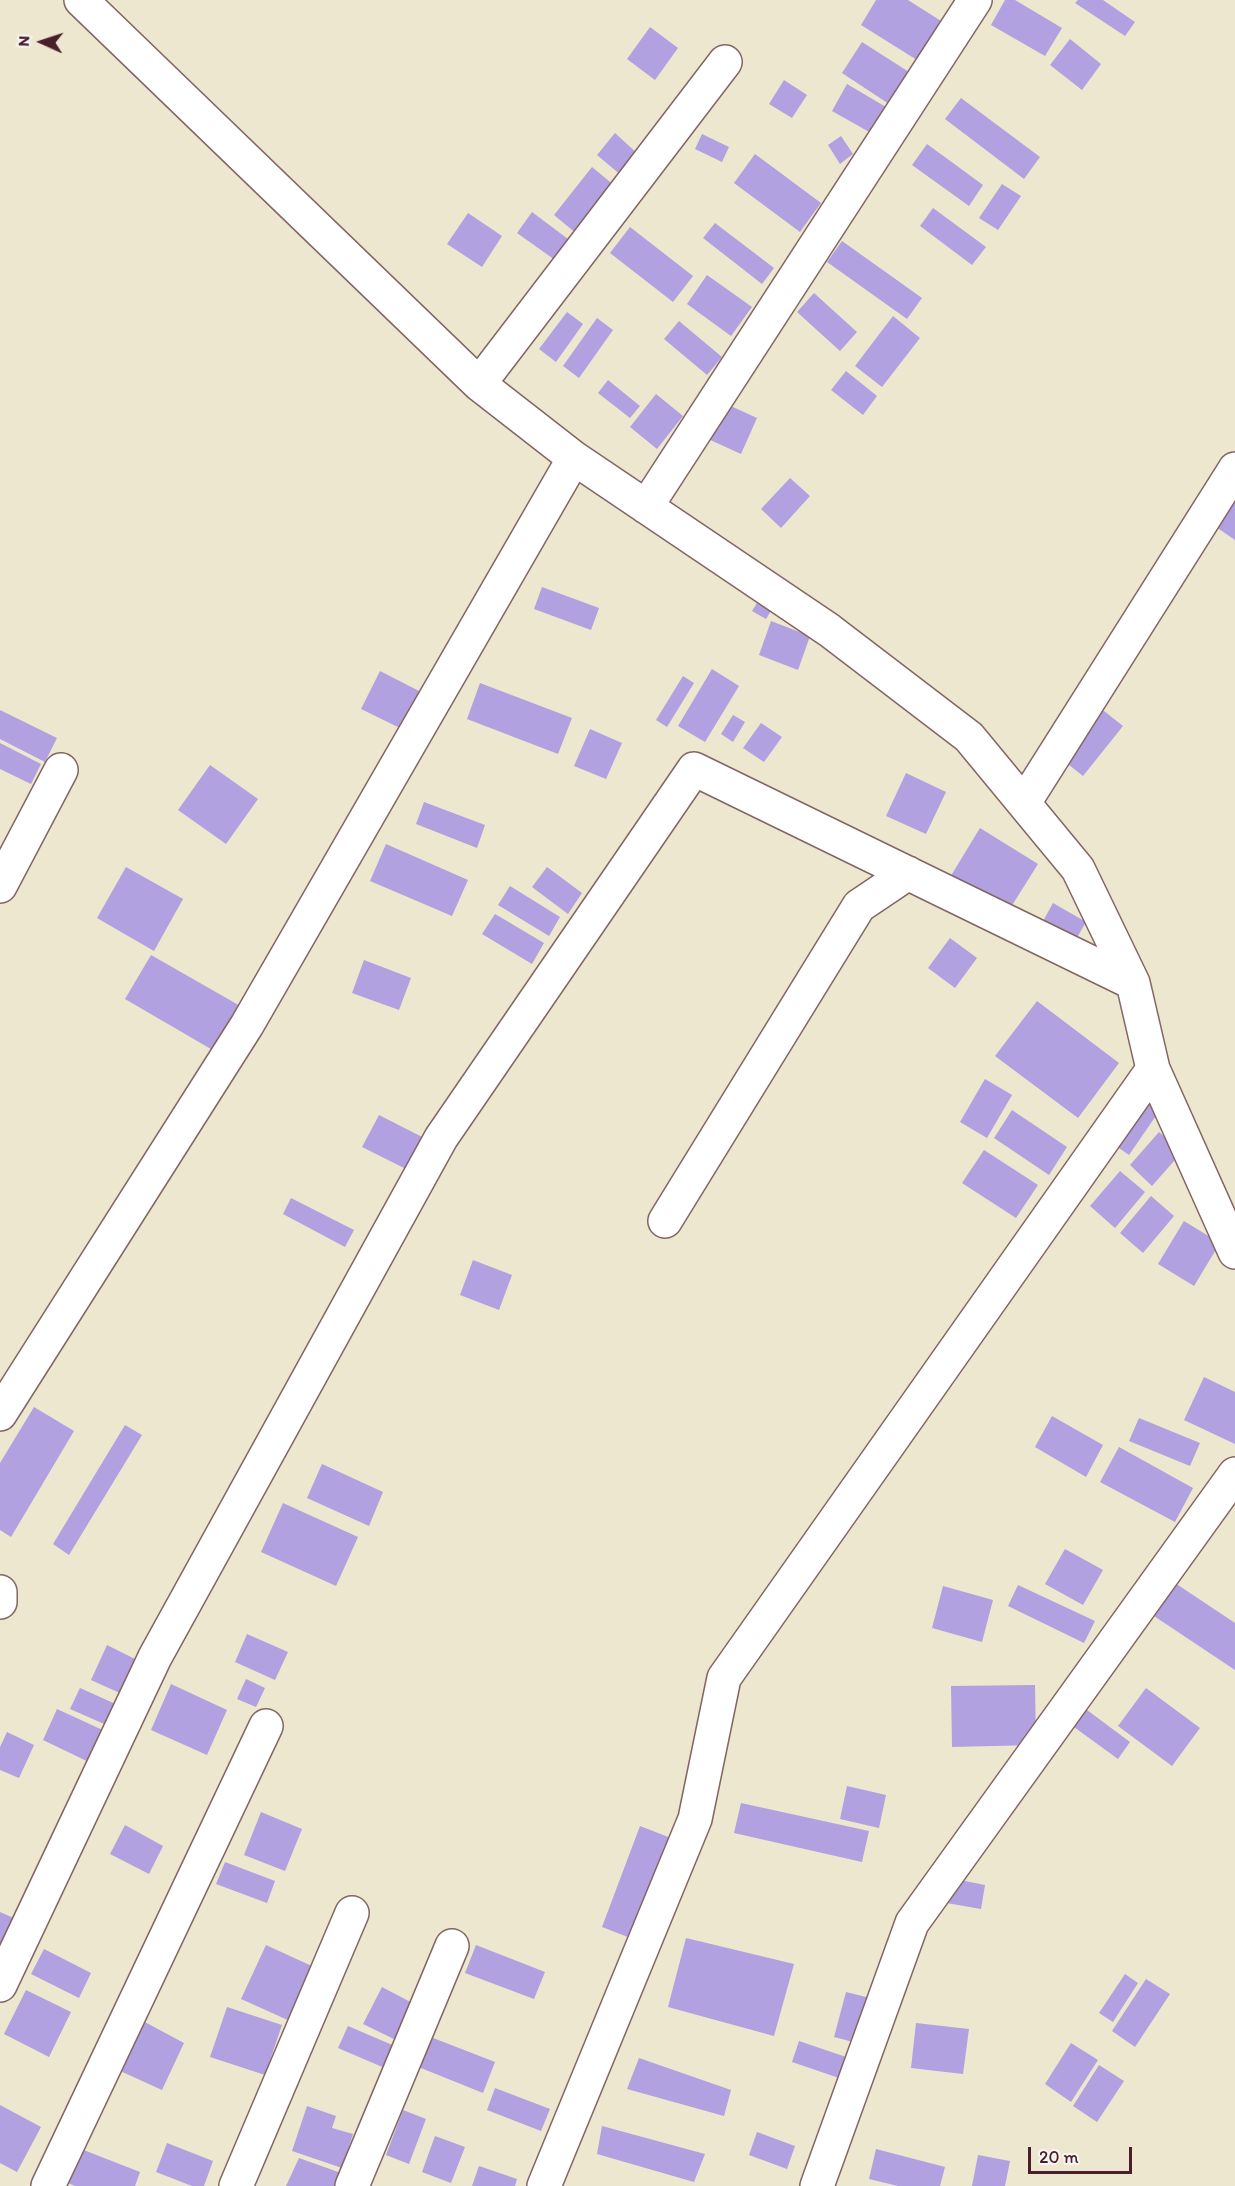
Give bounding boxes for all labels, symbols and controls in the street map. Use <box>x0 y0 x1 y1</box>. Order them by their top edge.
north arrow <box>12 12 72 72</box>
text: N <box>14 35 33 47</box>
scale bar <box>1031 2135 1134 2173</box>
text: 20 m <box>1039 2146 1079 2168</box>

